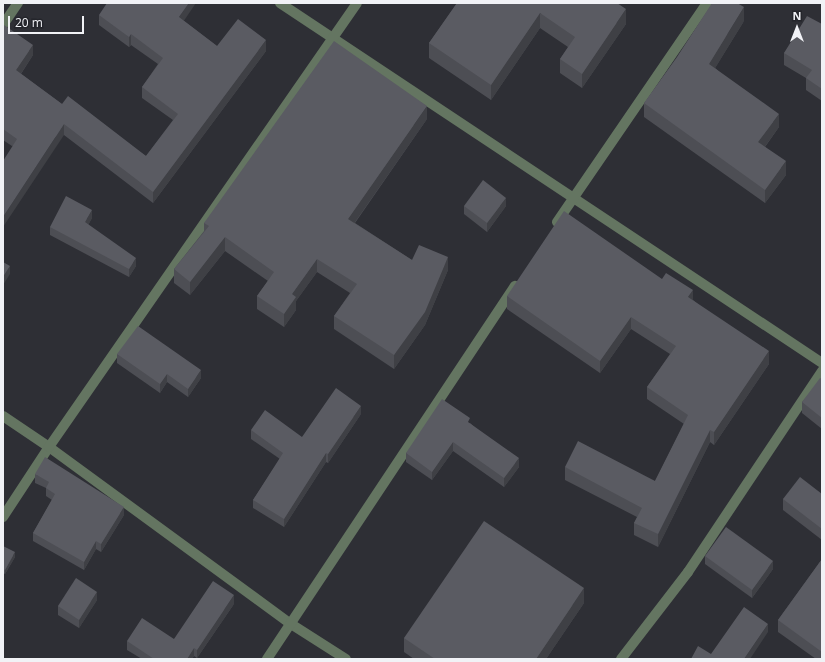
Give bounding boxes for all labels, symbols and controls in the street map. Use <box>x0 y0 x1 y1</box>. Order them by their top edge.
scale bar <box>10 8 86 34</box>
north arrow <box>777 8 817 48</box>
text: N <box>793 8 801 23</box>
text: 20 m <box>15 14 43 31</box>

